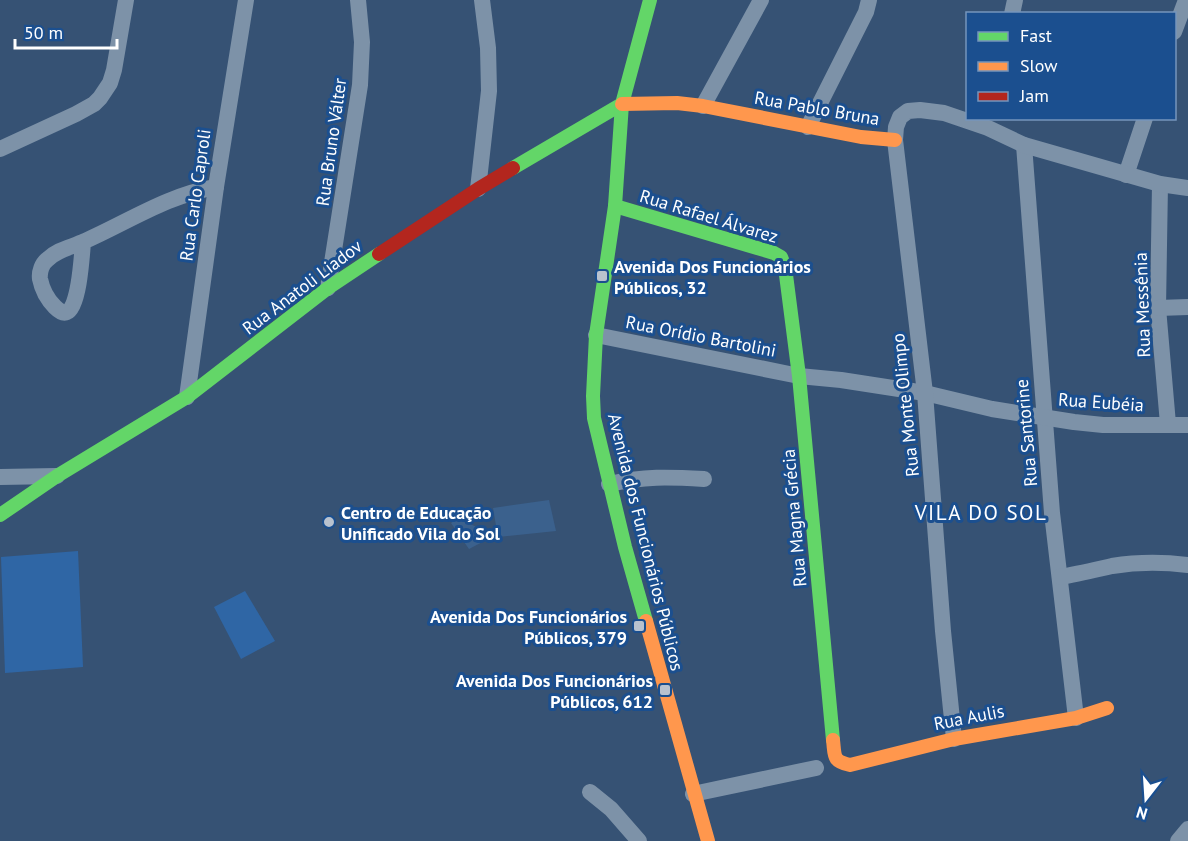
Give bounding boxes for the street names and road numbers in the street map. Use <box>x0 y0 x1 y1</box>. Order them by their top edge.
street label: Rua Bruno Válter <box>311 77 351 207</box>
street label: Rua Pablo Bruna <box>753 86 881 130</box>
street label: Rua Carlo Caproli <box>174 127 216 263</box>
street label: Rua Rafael Álvarez <box>637 184 781 248</box>
street label: Rua Anatoli Liadov <box>238 234 367 340</box>
street label: Rua Messênia <box>1129 252 1155 358</box>
street label: Rua Orídio Bartolini <box>624 310 778 362</box>
street label: Rua Monte Olimpo <box>886 332 924 478</box>
street label: Rua Santorine <box>1010 378 1042 488</box>
street label: Rua Eubéia <box>1057 388 1145 416</box>
street label: Avenida dos Funcionários Públicos <box>603 411 689 673</box>
street label: Rua Magna Grécia <box>777 448 811 588</box>
street label: Rua Aulis <box>932 699 1006 735</box>

